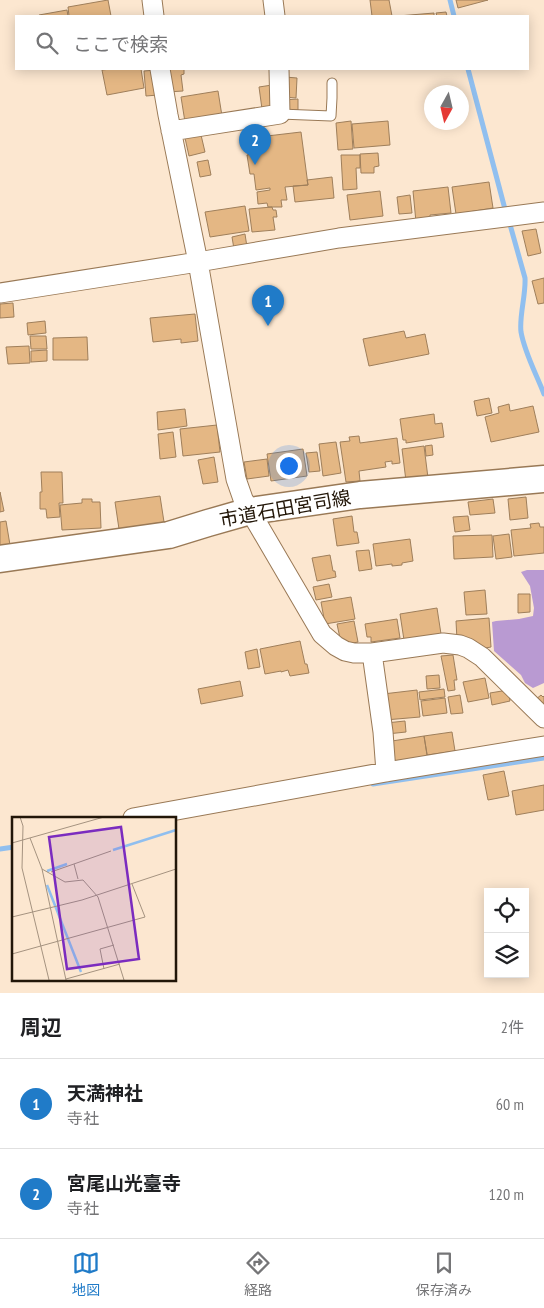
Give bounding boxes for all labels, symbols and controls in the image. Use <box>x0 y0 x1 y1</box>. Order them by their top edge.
search box <box>15 15 529 70</box>
icon: search <box>33 29 61 57</box>
text: ここで検索 <box>73 32 168 56</box>
north arrow <box>424 85 469 130</box>
pin: 2 <box>239 124 271 165</box>
pin: 1 <box>252 285 284 326</box>
your location <box>276 453 302 479</box>
street label: 市道石田宮司線 <box>217 485 353 531</box>
inset map <box>12 817 176 981</box>
map controls <box>484 888 529 978</box>
button: locate <box>484 888 529 933</box>
button: layers <box>484 933 529 978</box>
text: 周辺 <box>20 1014 62 1041</box>
text: 2件 <box>501 1017 524 1037</box>
text: 天満神社 <box>67 1081 143 1105</box>
text: 1 <box>32 1094 40 1114</box>
text: 60 m <box>496 1094 524 1114</box>
text: 寺社 <box>67 1108 99 1128</box>
text: 宮尾山光臺寺 <box>67 1171 181 1195</box>
text: 2 <box>32 1184 40 1204</box>
text: 120 m <box>489 1184 524 1204</box>
text: 寺社 <box>67 1198 99 1218</box>
tab: 地図 <box>72 1249 100 1299</box>
tab: 経路 <box>244 1249 272 1299</box>
tab: 保存済み <box>416 1249 472 1299</box>

